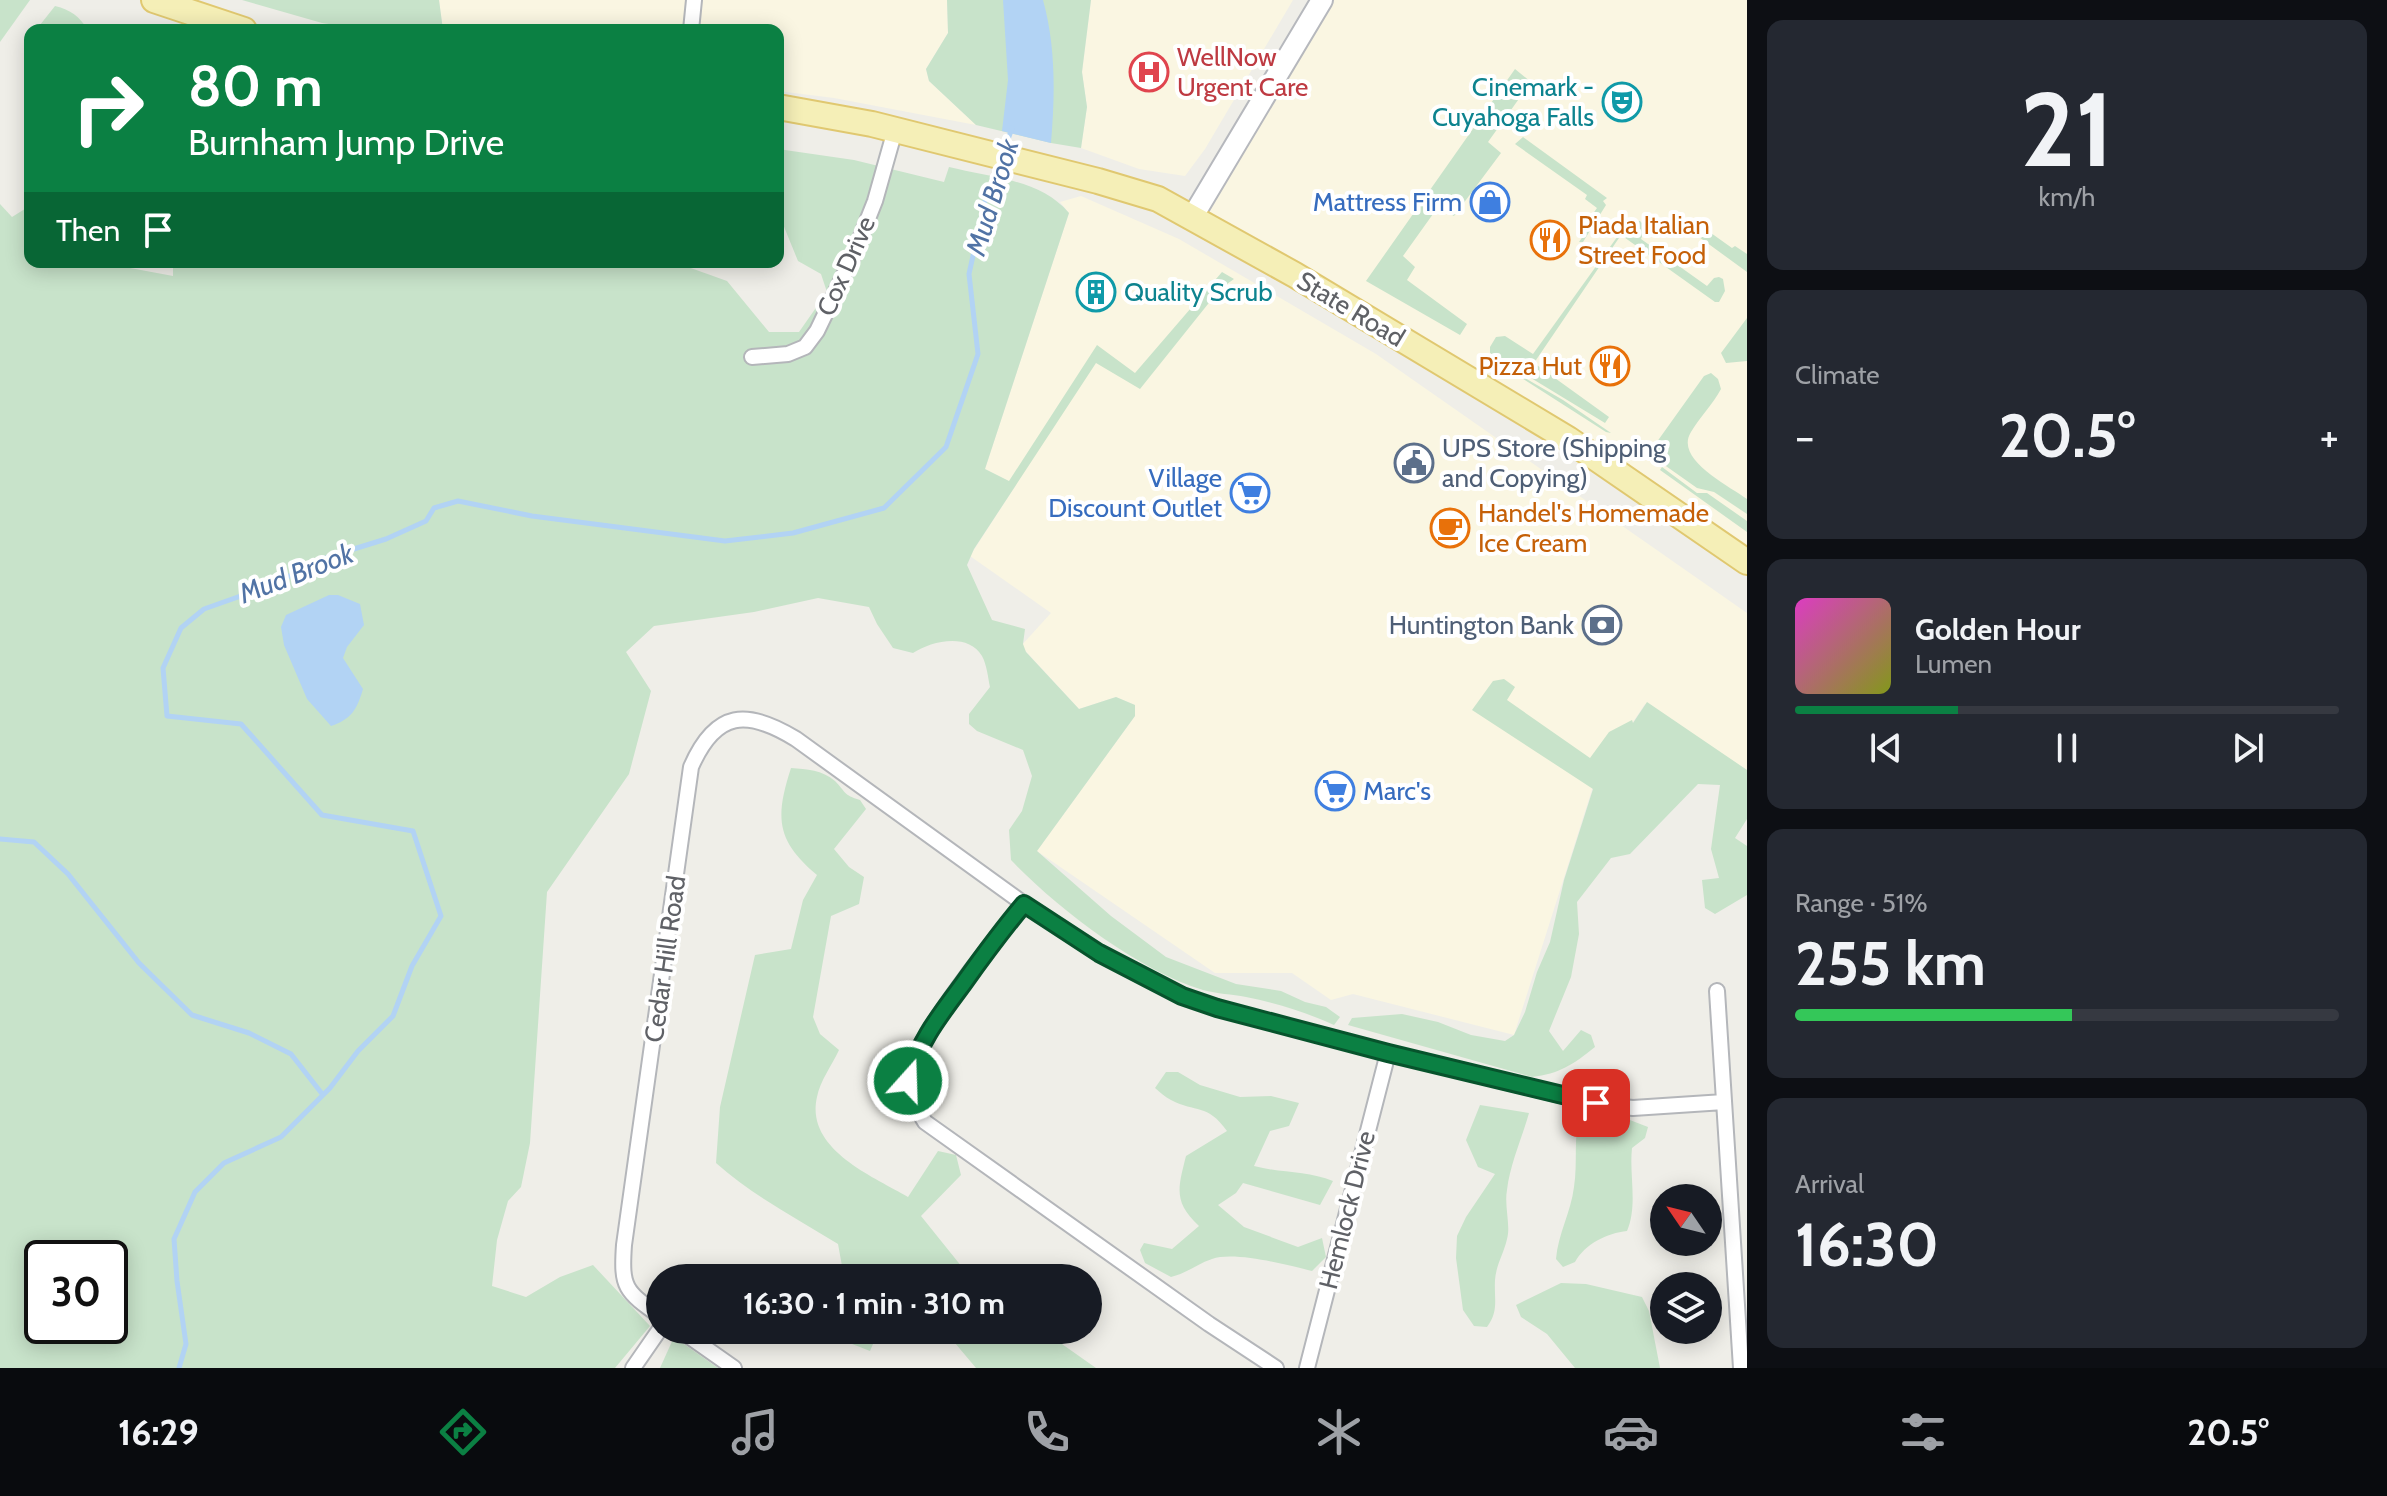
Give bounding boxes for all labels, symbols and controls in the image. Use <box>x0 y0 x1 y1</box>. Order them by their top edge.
place label: WellNow Urgent Care <box>1177 41 1308 103</box>
hospital icon: WellNow Urgent Care <box>1128 51 1170 93</box>
text: 80 m <box>188 52 323 120</box>
icon: right <box>56 56 160 160</box>
text: 21 <box>2020 66 2114 192</box>
place label: Cinemark - Cuyahoga Falls <box>1432 71 1594 133</box>
theatre icon: Cinemark - Cuyahoga Falls <box>1601 81 1643 123</box>
text: Burnham Jump Drive <box>188 120 504 164</box>
water label: Mud Brook <box>958 134 1026 260</box>
shop icon: Mattress Firm <box>1469 181 1511 223</box>
text: km/h <box>2039 181 2095 213</box>
place label: Mattress Firm <box>1313 186 1462 218</box>
icon: arrive <box>136 208 180 252</box>
place label: Piada Italian Street Food <box>1578 209 1710 271</box>
street label: Cox Drive <box>810 211 882 321</box>
text: Then <box>56 212 120 249</box>
restaurant icon: Piada Italian Street Food <box>1529 219 1571 261</box>
street label: State Road <box>1291 264 1411 354</box>
building icon: Quality Scrub <box>1075 271 1117 313</box>
place label: Quality Scrub <box>1124 276 1273 308</box>
restaurant icon: Pizza Hut <box>1589 345 1631 387</box>
place label: Pizza Hut <box>1478 350 1582 382</box>
text: Climate <box>1795 359 1880 391</box>
text: 20.5° <box>1999 399 2135 472</box>
text: − <box>1795 410 1814 463</box>
text: + <box>2320 410 2339 463</box>
place label: UPS Store (Shipping and Copying) <box>1442 432 1667 494</box>
public building icon: UPS Store (Shipping and Copying) <box>1393 442 1435 484</box>
place label: Village Discount Outlet <box>1048 462 1222 524</box>
supermarket icon: Village Discount Outlet <box>1229 472 1271 514</box>
place label: Handel's Homemade Ice Cream <box>1478 497 1709 559</box>
cafe icon: Handel's Homemade Ice Cream <box>1429 507 1471 549</box>
water label: Mud Brook <box>233 535 359 611</box>
bank icon: Huntington Bank <box>1581 604 1623 646</box>
place label: Huntington Bank <box>1389 609 1574 641</box>
text: Golden Hour <box>1915 611 2081 648</box>
text: Lumen <box>1915 648 1992 680</box>
icon: previous <box>1864 726 1908 770</box>
icon: pause <box>2045 726 2089 770</box>
icon: next <box>2226 726 2270 770</box>
supermarket icon: Marc's <box>1314 770 1356 812</box>
place label: Marc's <box>1363 775 1431 807</box>
street label: Cedar Hill Road <box>637 874 693 1044</box>
text: Range · 51% <box>1795 887 1928 919</box>
text: 255 km <box>1795 927 1986 1000</box>
position arrow <box>866 1039 950 1123</box>
pin <box>1562 1069 1630 1137</box>
icon: arrive <box>1574 1081 1618 1125</box>
street label: Hemlock Drive <box>1312 1128 1382 1292</box>
text: Arrival <box>1795 1168 1864 1200</box>
north arrow <box>1650 1184 1722 1256</box>
map controls <box>1650 1184 1722 1344</box>
text: 16:30 <box>1795 1208 1939 1281</box>
speed limit sign: 30 <box>24 1240 128 1344</box>
button: layers <box>1650 1272 1722 1344</box>
text: 16:30 · 1 min · 310 m <box>743 1285 1005 1322</box>
icon: directions <box>435 1404 491 1460</box>
icon: music <box>727 1404 783 1460</box>
icon: phone <box>1019 1404 1075 1460</box>
icon: climate <box>1311 1404 1367 1460</box>
icon: car <box>1603 1404 1659 1460</box>
icon: filters <box>1895 1404 1951 1460</box>
text: 16:29 <box>118 1410 199 1454</box>
text: 20.5° <box>2187 1410 2269 1454</box>

